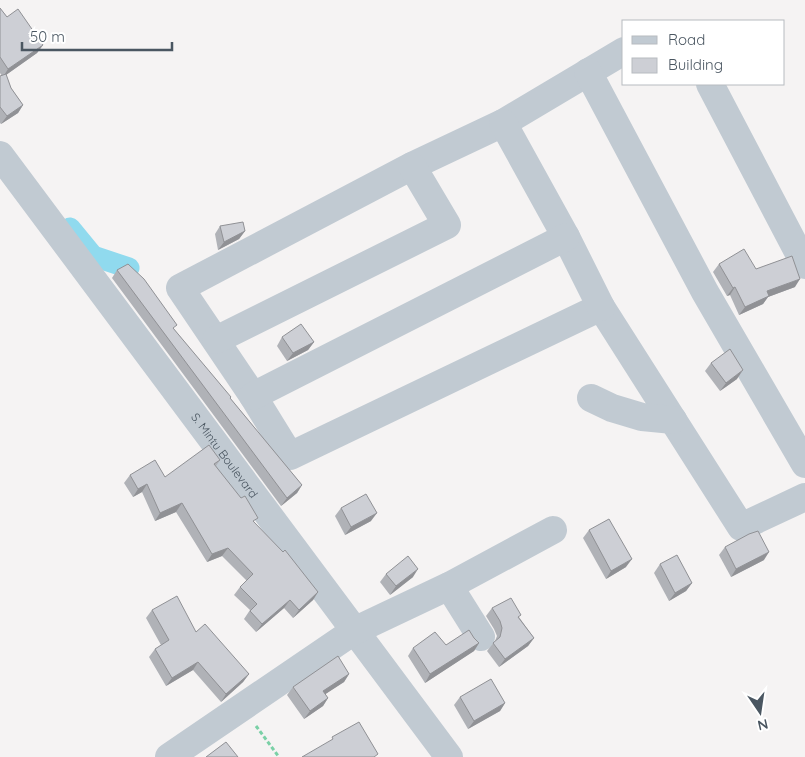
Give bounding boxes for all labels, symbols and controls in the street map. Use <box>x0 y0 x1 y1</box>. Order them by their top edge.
scale bar <box>22 20 172 52</box>
legend <box>622 20 785 85</box>
text: 50 m <box>30 27 65 46</box>
text: Road <box>668 30 705 49</box>
text: Building <box>668 55 723 74</box>
street label: S. Mintu Boulevard <box>188 410 261 501</box>
north arrow <box>735 687 785 737</box>
text: N <box>756 715 770 735</box>

